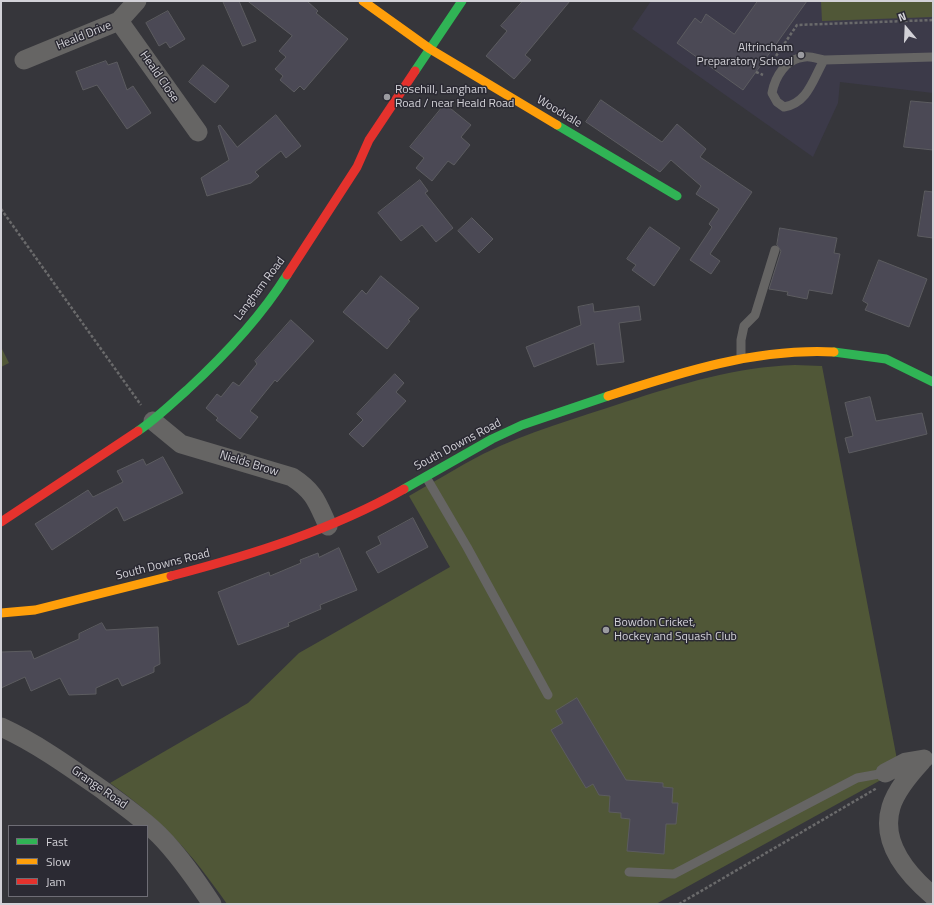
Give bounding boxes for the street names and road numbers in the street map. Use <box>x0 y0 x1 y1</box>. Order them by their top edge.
street label: Heald Drive <box>54 18 114 54</box>
street label: Heald Close <box>136 49 182 105</box>
street label: Woodvale <box>534 93 584 131</box>
street label: Langham Road <box>232 255 288 323</box>
street label: South Downs Road <box>412 416 504 474</box>
street label: Nields Brow <box>218 448 280 480</box>
street label: South Downs Road <box>115 546 211 584</box>
street label: Grange Road <box>68 764 130 812</box>

